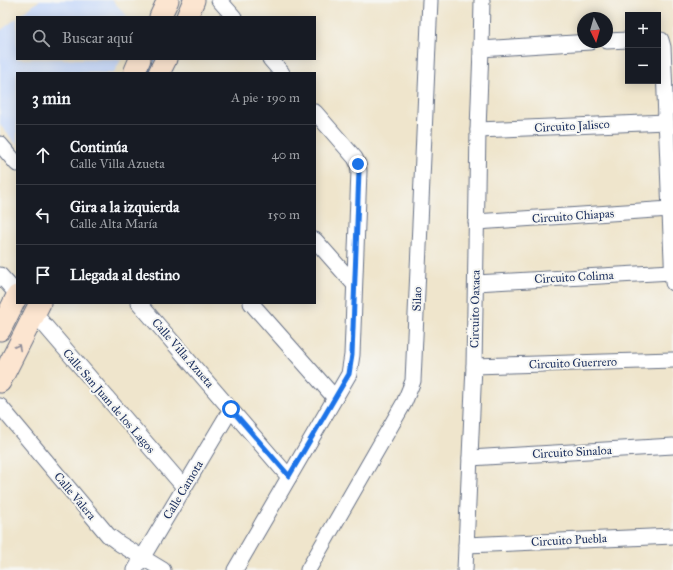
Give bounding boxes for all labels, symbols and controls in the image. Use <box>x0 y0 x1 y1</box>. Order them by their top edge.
north arrow <box>577 12 613 48</box>
map controls <box>625 12 661 84</box>
button: + <box>625 12 661 48</box>
search box <box>16 16 316 60</box>
icon: search <box>30 27 52 49</box>
text: Buscar aquí <box>62 29 133 47</box>
button: − <box>625 48 661 84</box>
text: 3 min <box>32 88 71 109</box>
text: A pie · 190 m <box>231 90 300 106</box>
street label: Circuito Jalisco <box>534 117 610 136</box>
text: Continúa <box>70 138 128 156</box>
icon: ahead <box>32 144 54 166</box>
text: 40 m <box>271 147 300 163</box>
route end <box>349 155 367 173</box>
text: Calle Villa Azueta <box>70 156 165 172</box>
text: Gira a la izquierda <box>70 198 179 216</box>
icon: left <box>32 204 54 226</box>
street label: Circuito Chiapas <box>531 206 615 226</box>
text: 150 m <box>268 207 300 223</box>
text: Calle Alta María <box>70 216 158 232</box>
icon: arrive <box>32 264 54 286</box>
text: Llegada al destino <box>70 266 180 284</box>
street label: Circuito Colima <box>534 268 615 286</box>
street label: Circuito Oaxaca <box>467 269 483 348</box>
street label: Silao <box>410 286 424 312</box>
street label: Calle Villa Azueta <box>149 315 218 391</box>
one-way arrow <box>13 344 21 351</box>
street label: Calle San Juan de los Lagos <box>59 346 158 457</box>
street label: Circuito Guerrero <box>529 354 617 372</box>
route start <box>222 400 240 418</box>
street label: Circuito Sinaloa <box>532 443 613 461</box>
street label: Calle Camota <box>160 457 206 522</box>
street label: Calle Valera <box>51 469 99 523</box>
street label: Circuito Puebla <box>531 531 608 549</box>

